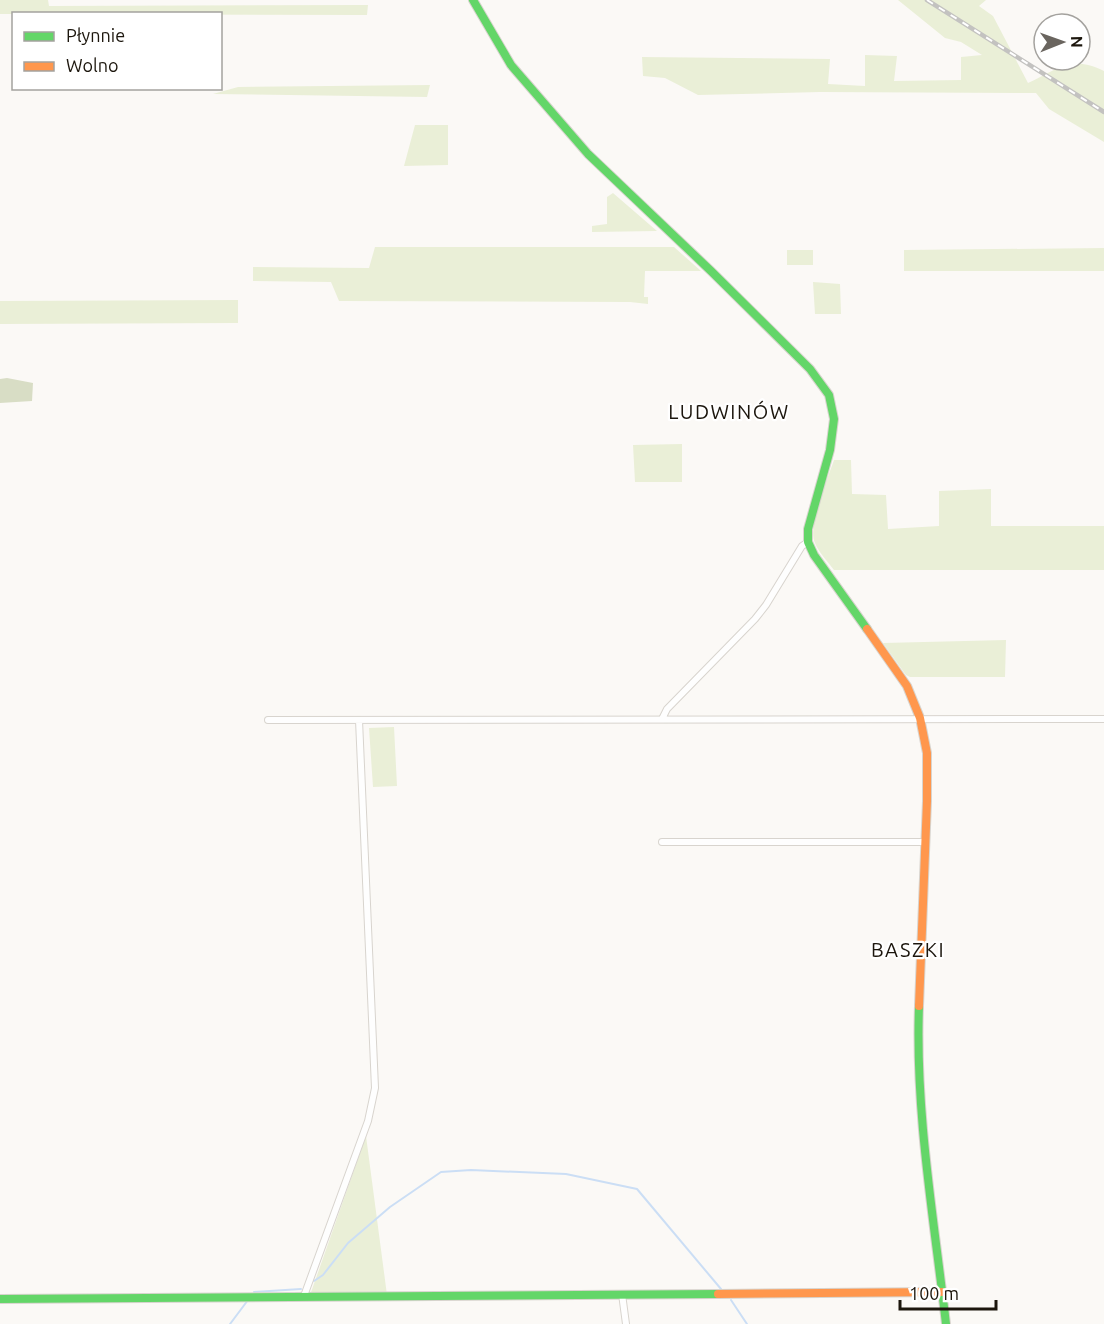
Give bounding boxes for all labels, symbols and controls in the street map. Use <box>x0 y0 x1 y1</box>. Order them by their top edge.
legend <box>12 12 222 90</box>
north arrow <box>1032 12 1092 72</box>
text: Płynnie <box>66 25 125 45</box>
text: N <box>1068 36 1086 48</box>
text: Wolno <box>66 55 118 75</box>
district label: LUDWINÓW <box>668 400 790 423</box>
district label: BASZKI <box>871 938 945 961</box>
scale bar <box>900 1273 996 1311</box>
text: 100 m <box>909 1283 959 1303</box>

